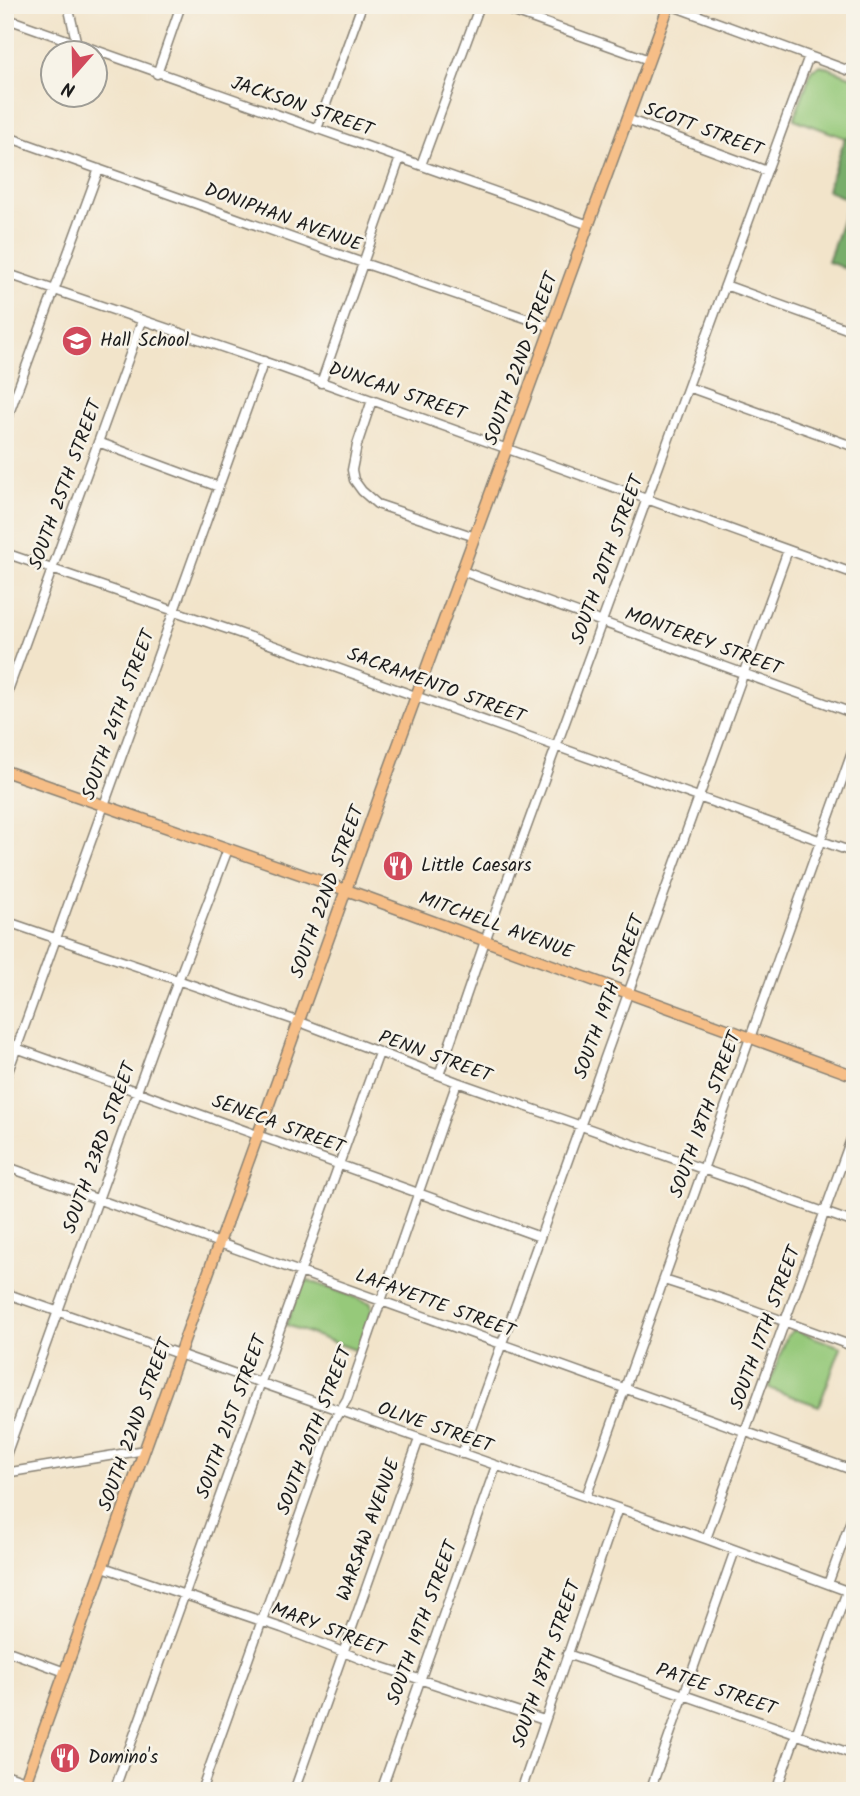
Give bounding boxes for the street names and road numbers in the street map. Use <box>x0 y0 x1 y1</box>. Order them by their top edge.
street label: JACKSON STREET <box>227 69 379 146</box>
street label: SCOTT STREET <box>639 95 768 166</box>
street label: DONIPHAN AVENUE <box>200 176 367 261</box>
street label: SOUTH 22ND STREET <box>477 267 568 450</box>
street label: DUNCAN STREET <box>324 354 472 430</box>
street label: SOUTH 25TH STREET <box>21 394 111 574</box>
street label: SOUTH 20TH STREET <box>563 469 653 649</box>
street label: MONTEREY STREET <box>620 600 788 685</box>
street label: SOUTH 24TH STREET <box>74 624 164 804</box>
street label: SACRAMENTO STREET <box>343 640 531 733</box>
street label: SOUTH 22ND STREET <box>283 800 374 983</box>
street label: MITCHELL AVENUE <box>414 884 578 968</box>
street label: SOUTH 19TH STREET <box>566 909 654 1083</box>
street label: PENN STREET <box>374 1023 498 1092</box>
street label: SOUTH 18TH STREET <box>662 1026 751 1202</box>
street label: SOUTH 23RD STREET <box>55 1056 146 1238</box>
street label: SENECA STREET <box>207 1087 350 1164</box>
street label: SOUTH 17TH STREET <box>722 1240 810 1414</box>
street label: LAFAYETTE STREET <box>351 1261 521 1347</box>
street label: SOUTH 21ST STREET <box>188 1329 276 1503</box>
street label: SOUTH 22ND STREET <box>91 1333 182 1516</box>
street label: SOUTH 20TH STREET <box>269 1341 362 1520</box>
street label: OLIVE STREET <box>373 1394 499 1462</box>
street label: WARSAW AVENUE <box>329 1454 409 1605</box>
street label: SOUTH 19TH STREET <box>379 1535 467 1709</box>
street label: SOUTH 18TH STREET <box>504 1575 590 1752</box>
street label: MARY STREET <box>267 1595 391 1666</box>
street label: PATEE STREET <box>652 1655 782 1725</box>

